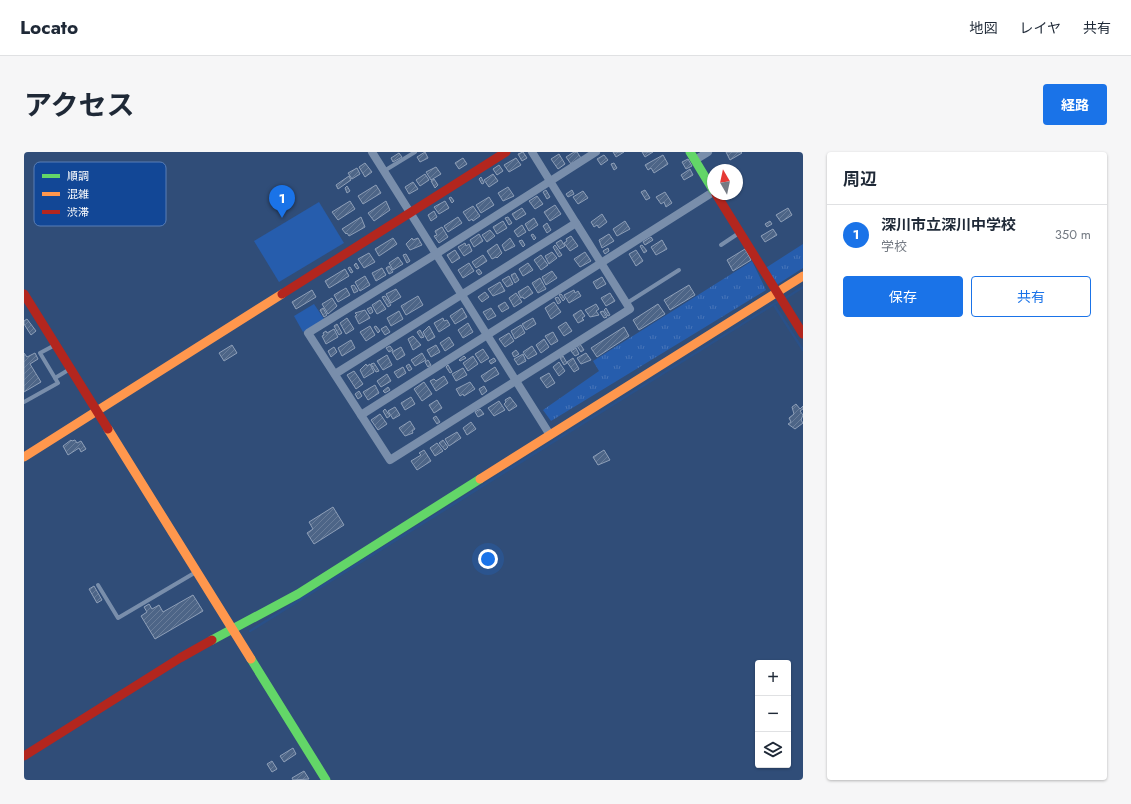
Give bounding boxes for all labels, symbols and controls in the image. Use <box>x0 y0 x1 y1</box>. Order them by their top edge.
text: Locato <box>20 14 78 41</box>
text: 地図 <box>969 18 997 38</box>
text: レイヤ <box>1019 18 1061 38</box>
text: 共有 <box>1083 18 1111 38</box>
button: 経路 <box>1043 84 1107 125</box>
text: アクセス <box>24 85 135 126</box>
legend <box>34 162 166 226</box>
north arrow <box>707 164 743 200</box>
text: 周辺 <box>843 167 877 191</box>
text: 順調 <box>67 168 89 184</box>
pin: 1 <box>269 185 295 218</box>
text: 混雑 <box>67 186 89 202</box>
text: 渋滞 <box>67 204 89 220</box>
text: 深川市立深川中学校 <box>881 214 1016 236</box>
text: 1 <box>853 225 859 244</box>
text: 350 m <box>1055 225 1091 244</box>
text: 学校 <box>881 237 907 256</box>
button: 保存 <box>843 276 963 317</box>
button: 共有 <box>971 276 1091 317</box>
your location <box>478 549 498 569</box>
map controls <box>755 660 791 768</box>
button: + <box>755 660 791 696</box>
button: − <box>755 696 791 732</box>
button: layers <box>755 732 791 768</box>

